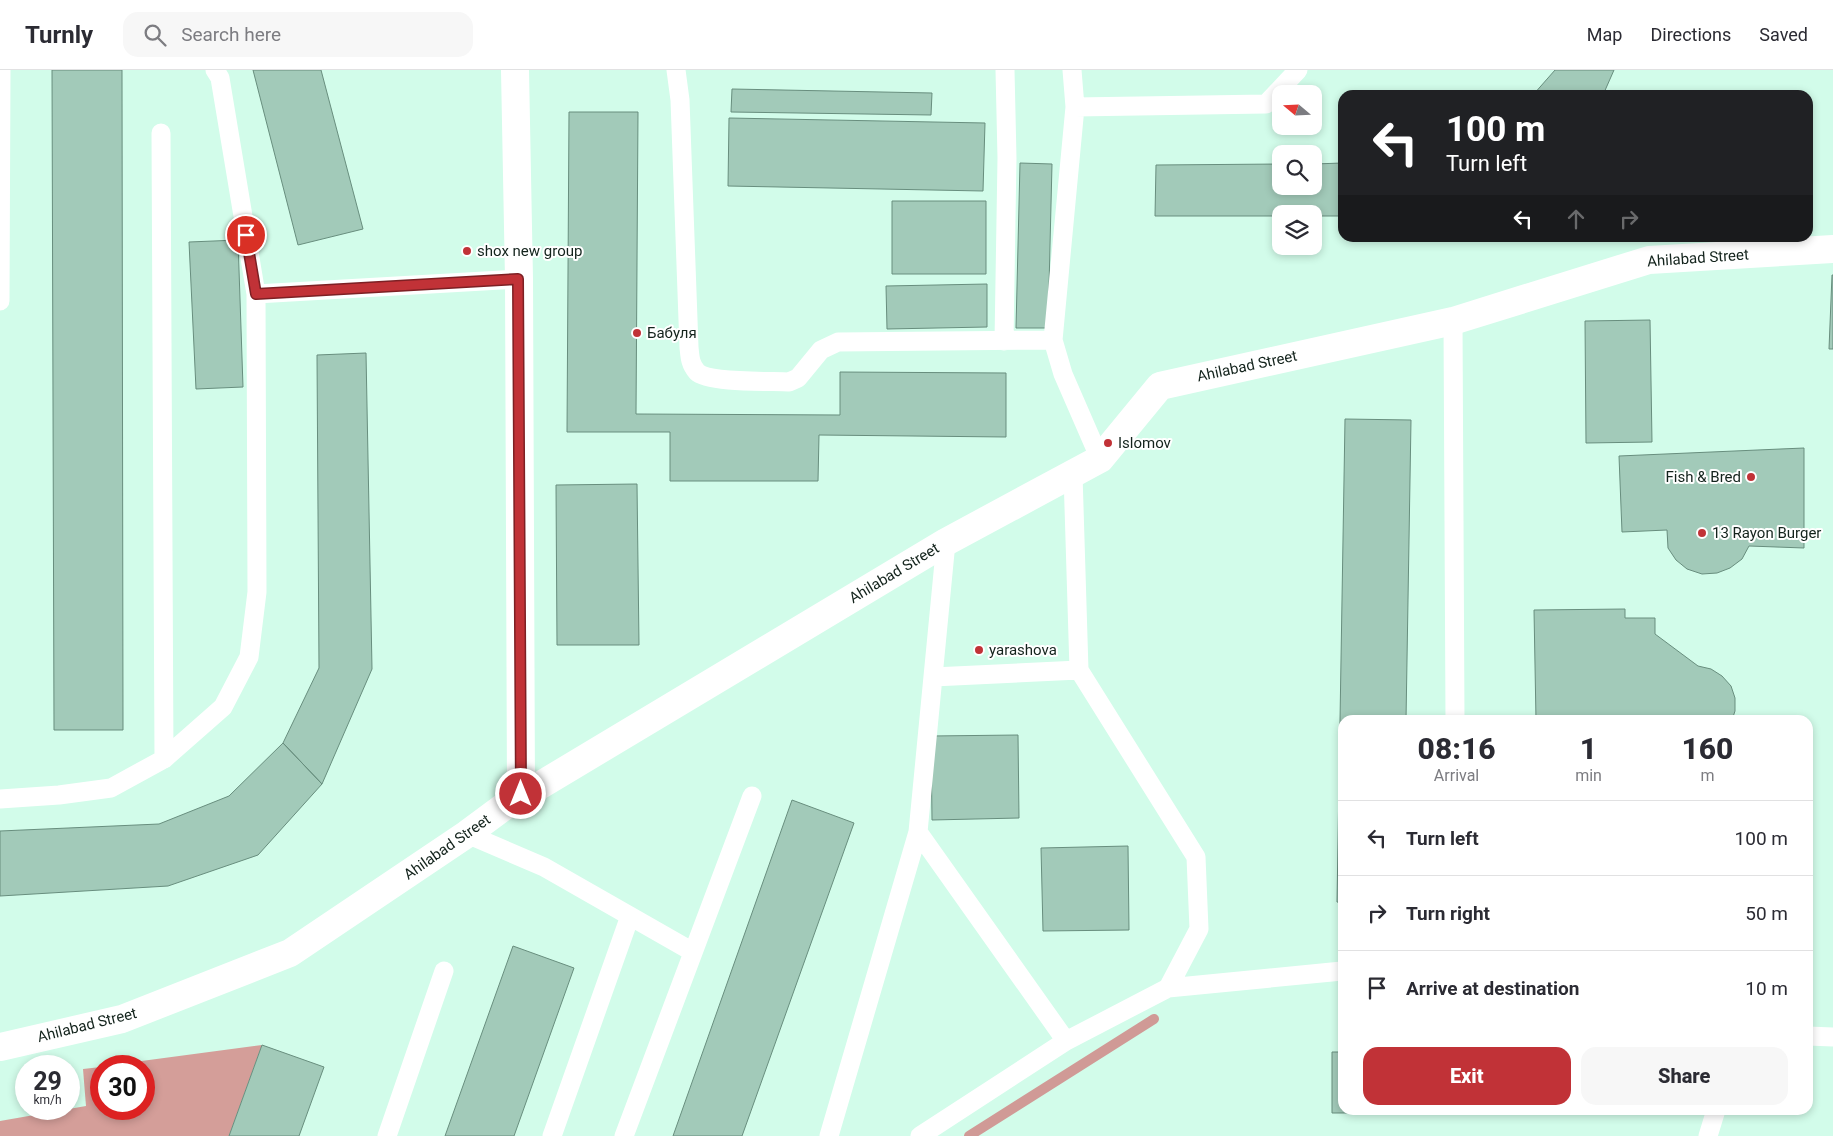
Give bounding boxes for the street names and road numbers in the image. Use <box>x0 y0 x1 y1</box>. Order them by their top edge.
street label: Ahilabad Street <box>1647 245 1750 271</box>
street label: Ahilabad Street <box>1195 347 1299 385</box>
street label: Ahilabad Street <box>846 539 942 607</box>
street label: Ahilabad Street <box>400 810 494 884</box>
street label: Ahilabad Street <box>35 1004 139 1046</box>

